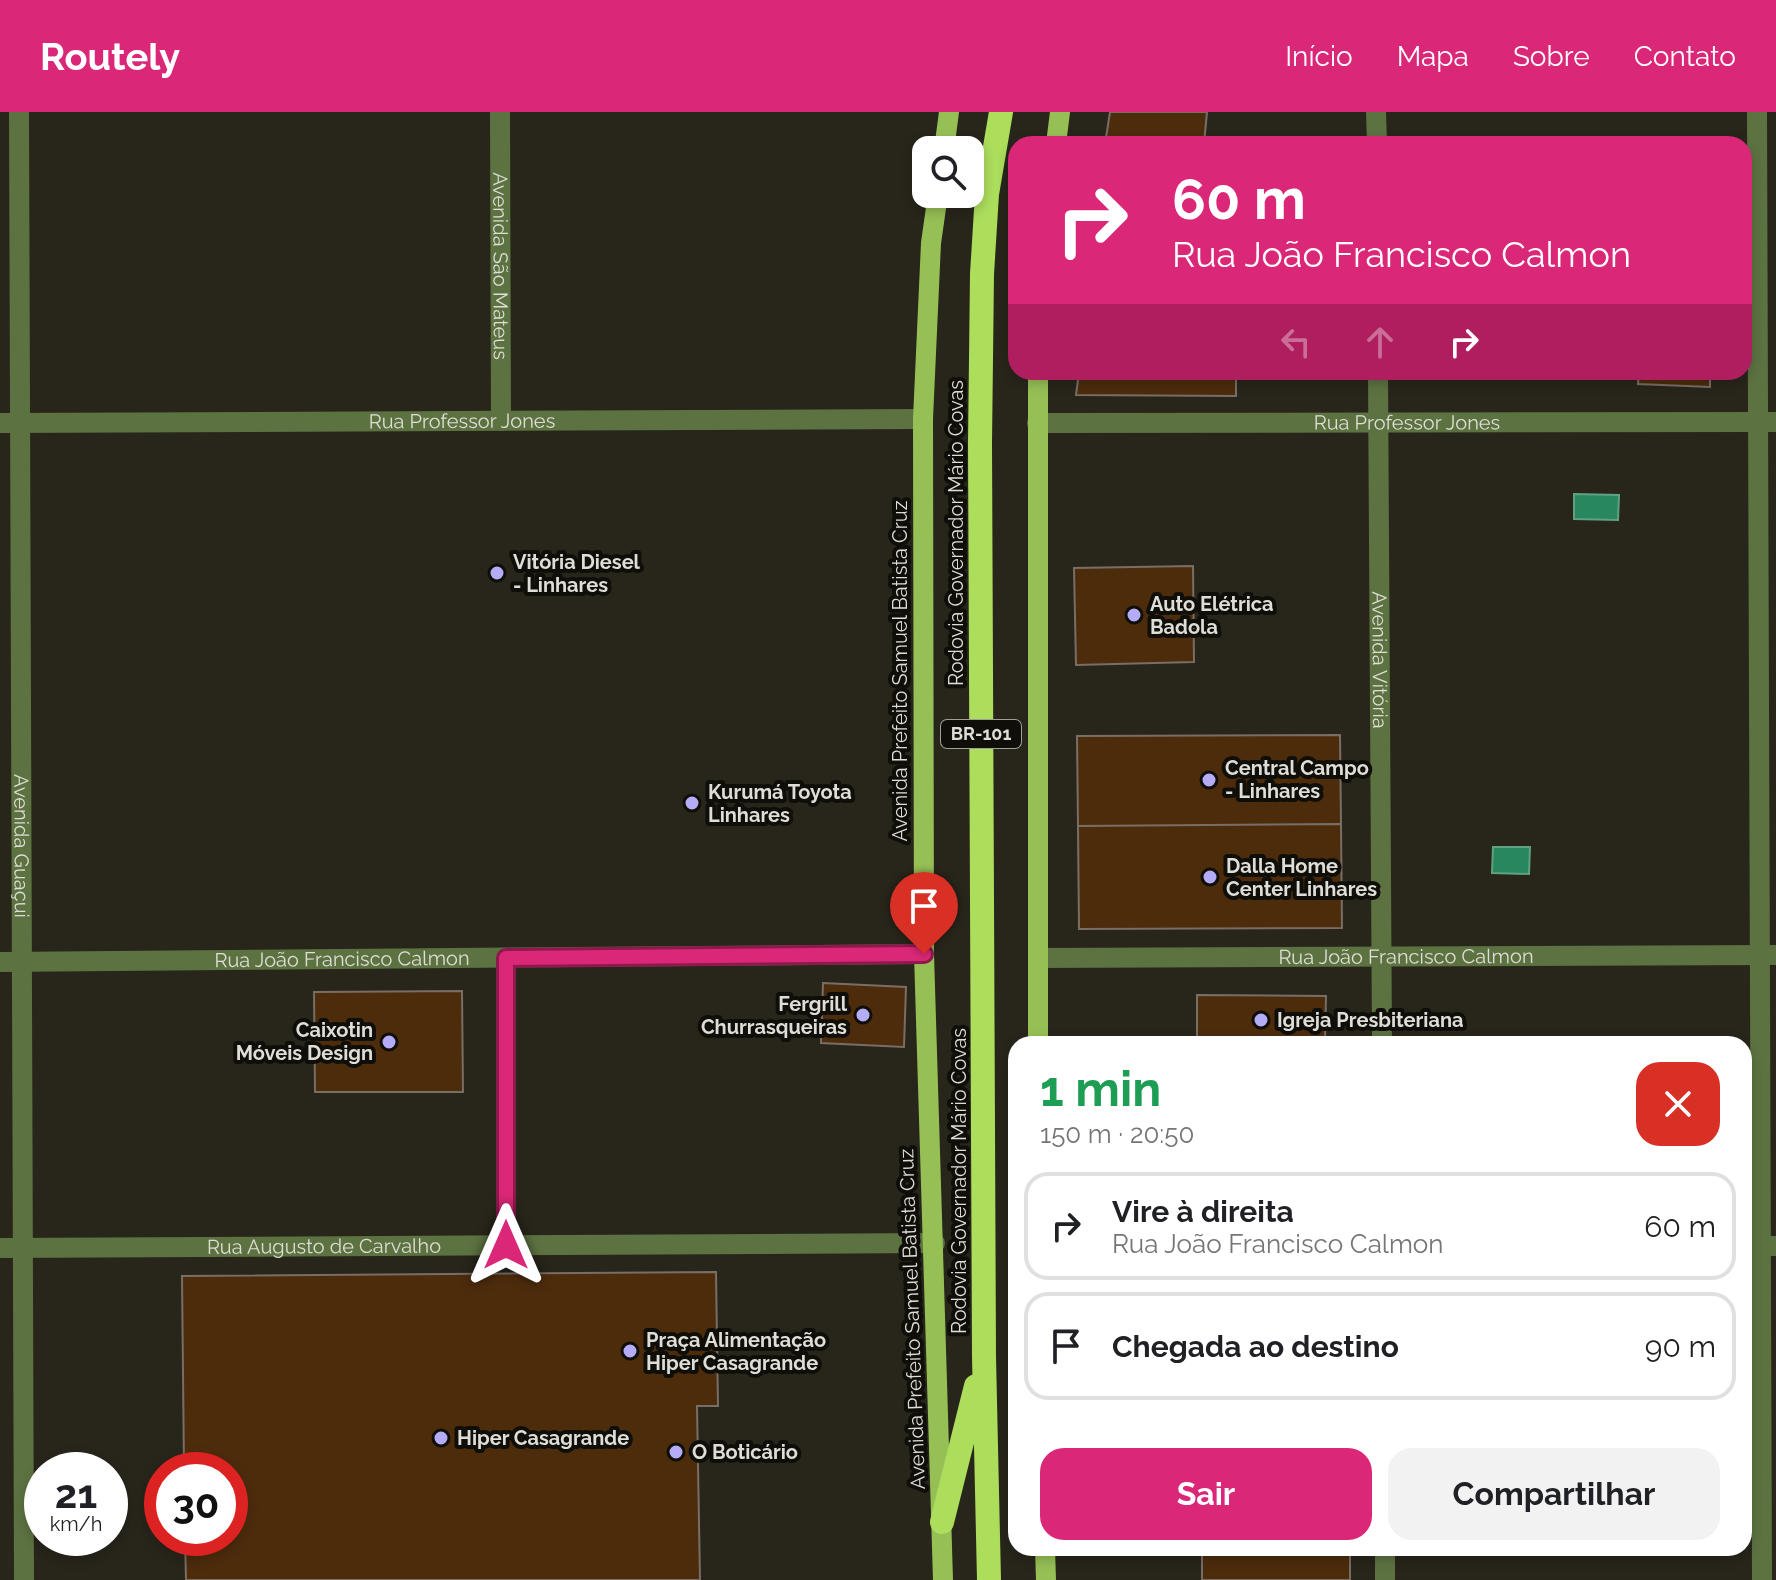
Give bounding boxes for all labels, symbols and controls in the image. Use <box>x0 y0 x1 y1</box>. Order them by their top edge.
text: Routely <box>40 34 180 79</box>
text: Início <box>1285 40 1353 73</box>
text: Mapa <box>1397 40 1469 73</box>
text: Sobre <box>1513 40 1590 73</box>
text: Contato <box>1634 40 1736 73</box>
map controls <box>912 136 984 208</box>
button: search <box>912 136 984 208</box>
text: 60 m <box>1172 166 1306 232</box>
icon: right <box>1040 168 1144 272</box>
street label: Avenida São Mateus <box>488 172 513 360</box>
text: Rua João Francisco Calmon <box>1172 233 1631 275</box>
icon: left <box>1274 320 1318 364</box>
icon: ahead <box>1358 320 1402 364</box>
icon: right <box>1442 320 1486 364</box>
street label: Rodovia Governador Mário Covas <box>944 380 968 686</box>
street label: Rua Professor Jones <box>369 409 555 433</box>
street label: Rua Professor Jones <box>1314 410 1500 435</box>
street label: Avenida Prefeito Samuel Batista Cruz <box>888 500 912 842</box>
place label: Vitória Diesel - Linhares <box>513 550 641 597</box>
marker: Vitória Diesel - Linhares <box>488 564 506 582</box>
street label: Avenida Vitória <box>1367 591 1392 729</box>
place label: Auto Elétrica Badola <box>1150 592 1274 639</box>
marker: Auto Elétrica Badola <box>1125 606 1143 624</box>
road number: BR-101 <box>941 720 1021 748</box>
place label: Central Campo - Linhares <box>1225 756 1369 803</box>
marker: Central Campo - Linhares <box>1200 771 1218 789</box>
street label: Avenida Guaçui <box>9 774 34 918</box>
place label: Kurumá Toyota Linhares <box>708 780 852 827</box>
marker: Kurumá Toyota Linhares <box>683 794 701 812</box>
place label: Dalla Home Center Linhares <box>1226 854 1377 901</box>
marker: Dalla Home Center Linhares <box>1201 868 1219 886</box>
pin <box>890 872 958 954</box>
icon: arrive <box>902 884 946 928</box>
street label: Rua João Francisco Calmon <box>1278 944 1534 969</box>
street label: Rua João Francisco Calmon <box>214 946 470 972</box>
place label: Fergrill Churrasqueiras <box>701 992 848 1039</box>
marker: Fergrill Churrasqueiras <box>854 1006 872 1024</box>
place label: Igreja Presbiteriana <box>1277 1008 1463 1032</box>
marker: Igreja Presbiteriana <box>1252 1011 1270 1029</box>
place label: Caixotin Móveis Design <box>236 1018 373 1065</box>
street label: Rodovia Governador Mário Covas <box>947 1028 971 1334</box>
marker: Caixotin Móveis Design <box>380 1033 398 1051</box>
text: 1 min <box>1040 1061 1161 1117</box>
button: close <box>1636 1062 1720 1146</box>
text: 150 m · 20:50 <box>1040 1119 1194 1149</box>
street label: Avenida Prefeito Samuel Batista Cruz <box>894 1148 930 1490</box>
text: Vire à direita <box>1112 1194 1294 1229</box>
position arrow <box>464 1203 548 1287</box>
icon: right <box>1044 1204 1088 1248</box>
text: 60 m <box>1644 1209 1716 1244</box>
text: Rua João Francisco Calmon <box>1112 1229 1443 1259</box>
street label: Rua Augusto de Carvalho <box>207 1234 441 1259</box>
icon: arrive <box>1044 1324 1088 1368</box>
place label: Praça Alimentação Hiper Casagrande <box>646 1328 826 1375</box>
text: Chegada ao destino <box>1112 1329 1399 1364</box>
text: 90 m <box>1645 1329 1716 1364</box>
marker: Praça Alimentação Hiper Casagrande <box>621 1342 639 1360</box>
place label: Hiper Casagrande <box>457 1426 629 1450</box>
marker: Hiper Casagrande <box>432 1429 450 1447</box>
place label: O Boticário <box>692 1440 798 1464</box>
marker: O Boticário <box>667 1443 685 1461</box>
button: Sair <box>1040 1448 1372 1540</box>
button: Compartilhar <box>1388 1448 1720 1540</box>
speed limit sign: 30 <box>144 1452 248 1556</box>
text: 21 <box>55 1470 97 1517</box>
text: km/h <box>50 1512 102 1536</box>

